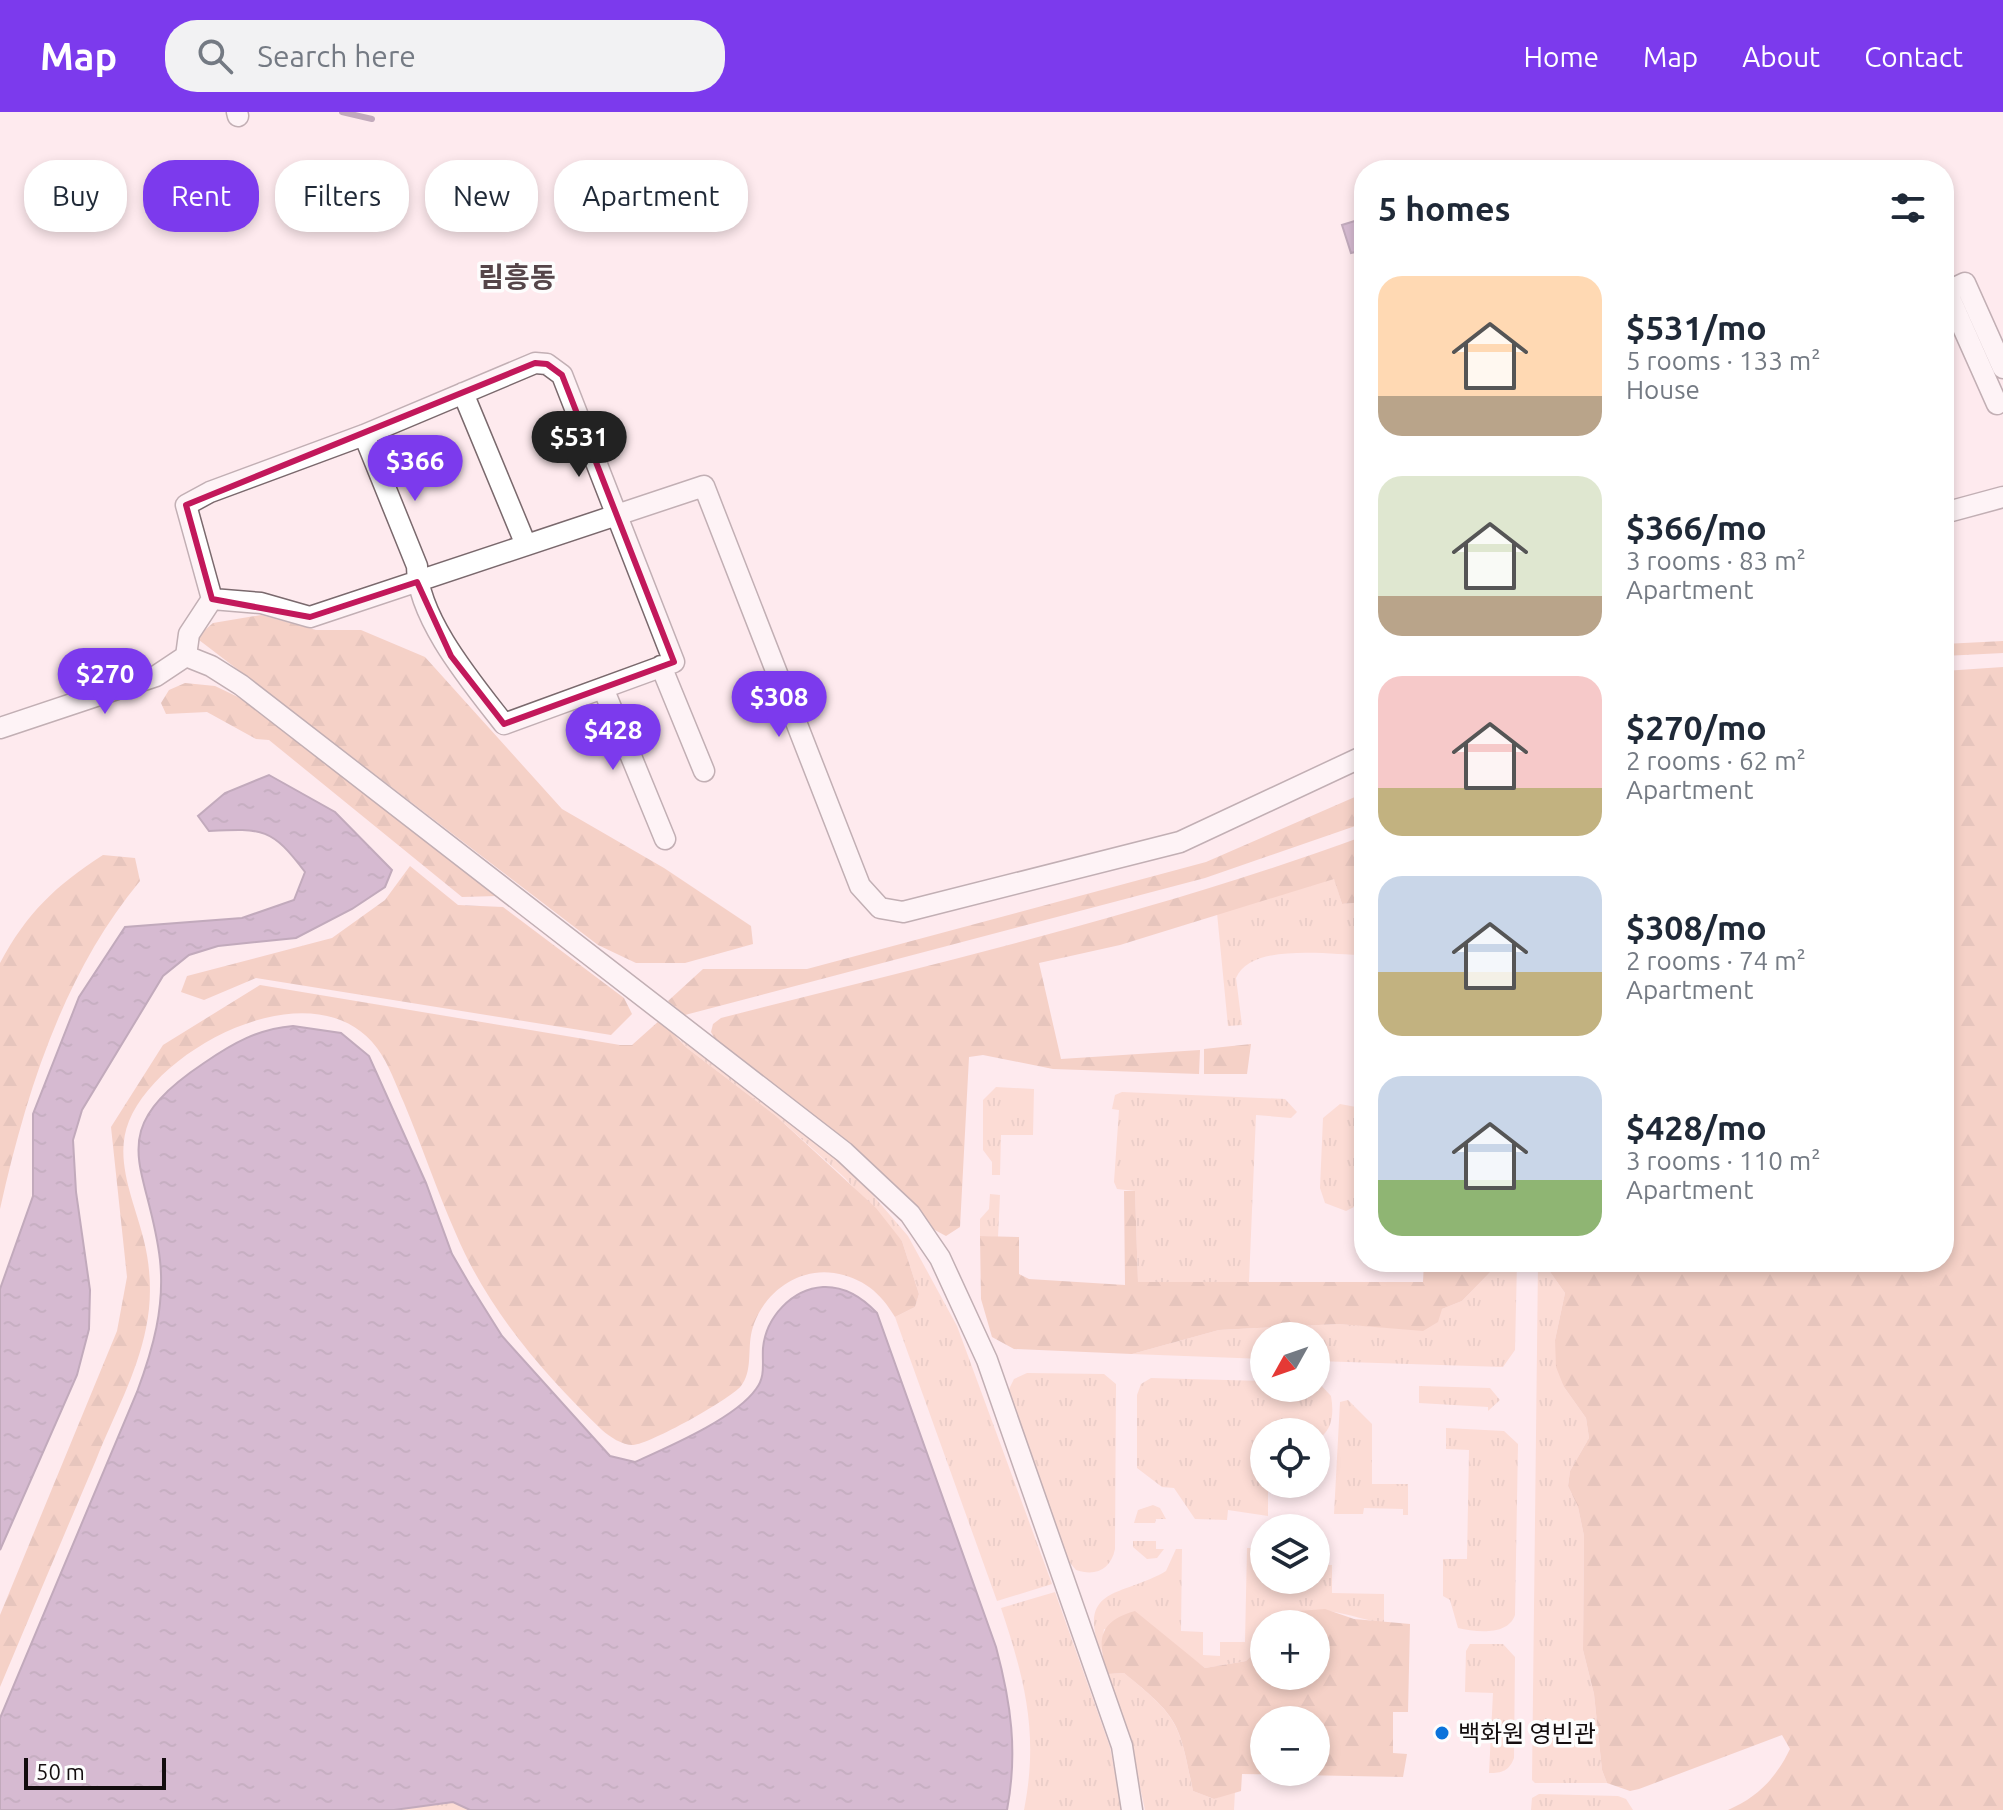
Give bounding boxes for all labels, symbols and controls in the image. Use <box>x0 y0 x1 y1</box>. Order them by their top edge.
search box <box>165 20 725 92</box>
icon: search <box>193 34 237 78</box>
text: Map <box>40 35 117 77</box>
text: Search here <box>257 39 416 73</box>
text: Home <box>1524 41 1599 72</box>
text: Map <box>1643 41 1698 72</box>
text: About <box>1742 41 1820 72</box>
text: Contact <box>1864 41 1963 72</box>
chip: Buy <box>24 160 127 232</box>
chip: Rent <box>143 160 259 232</box>
chip: Filters <box>275 160 409 232</box>
chip: New <box>425 160 538 232</box>
chip: Apartment <box>554 160 748 232</box>
icon: filters <box>1886 186 1930 230</box>
text: 5 homes <box>1378 189 1511 227</box>
district label: 림흥동 <box>478 261 556 292</box>
icon: home <box>1442 308 1538 404</box>
text: $531/mo <box>1626 308 1767 346</box>
text: 5 rooms · 133 m² <box>1626 346 1821 375</box>
text: House <box>1626 375 1700 404</box>
pin: $531 <box>532 411 626 479</box>
text: $531 <box>550 422 608 451</box>
pin: $366 <box>368 435 462 503</box>
text: $366 <box>386 446 444 475</box>
icon: home <box>1442 508 1538 604</box>
text: $366/mo <box>1626 508 1767 546</box>
text: 3 rooms · 83 m² <box>1626 546 1806 575</box>
text: Apartment <box>1626 575 1753 604</box>
pin: $270 <box>58 648 152 716</box>
text: $270 <box>76 659 134 688</box>
pin: $308 <box>732 671 826 739</box>
text: $308 <box>750 682 808 711</box>
pin: $428 <box>566 704 660 772</box>
icon: home <box>1442 708 1538 804</box>
text: $270/mo <box>1626 708 1767 746</box>
text: $428 <box>584 715 642 744</box>
text: 2 rooms · 62 m² <box>1626 746 1806 775</box>
text: Apartment <box>1626 775 1753 804</box>
icon: home <box>1442 908 1538 1004</box>
text: $308/mo <box>1626 908 1767 946</box>
text: 2 rooms · 74 m² <box>1626 946 1806 975</box>
text: Apartment <box>1626 975 1753 1004</box>
icon: home <box>1442 1108 1538 1204</box>
text: $428/mo <box>1626 1108 1767 1146</box>
text: 3 rooms · 110 m² <box>1626 1146 1821 1175</box>
text: Apartment <box>1626 1175 1753 1204</box>
north arrow <box>1250 1322 1330 1402</box>
map controls <box>1250 1322 1330 1786</box>
button: locate <box>1250 1418 1330 1498</box>
button: layers <box>1250 1514 1330 1594</box>
button: + <box>1250 1610 1330 1690</box>
button: − <box>1250 1706 1330 1786</box>
place label: 백화원 영빈관 <box>1458 1720 1596 1747</box>
marker: 백화원 영빈관 <box>1433 1724 1451 1742</box>
scale bar <box>24 1754 166 1790</box>
text: 50 m <box>36 1759 85 1784</box>

